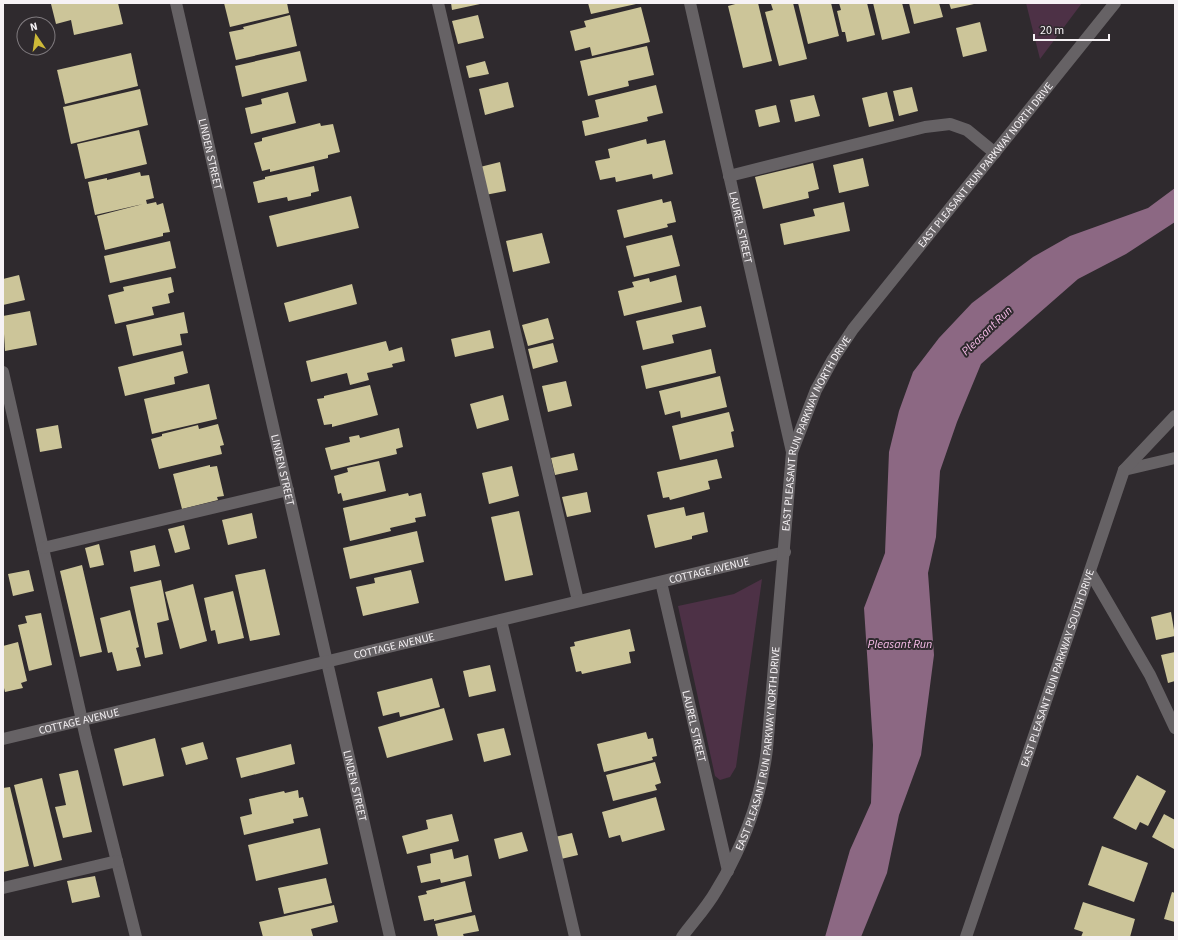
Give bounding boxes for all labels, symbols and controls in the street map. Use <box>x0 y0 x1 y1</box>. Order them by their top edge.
north arrow <box>16 16 56 56</box>
scale bar <box>1034 16 1109 42</box>
text: N <box>29 19 39 35</box>
text: 20 m <box>1040 22 1064 39</box>
street label: EAST PLEASANT RUN PARKWAY NORTH DRIVE <box>914 79 1056 251</box>
street label: LINDEN STREET <box>195 117 226 191</box>
street label: LAUREL STREET <box>726 190 756 265</box>
water label: Pleasant Run <box>958 302 1016 360</box>
street label: EAST PLEASANT RUN PARKWAY NORTH DRIVE <box>778 332 854 532</box>
street label: LINDEN STREET <box>268 433 298 507</box>
street label: COTTAGE AVENUE <box>667 553 751 587</box>
street label: EAST PLEASANT RUN PARKWAY SOUTH DRIVE <box>1017 567 1098 769</box>
street label: COTTAGE AVENUE <box>352 629 436 662</box>
water label: Pleasant Run <box>868 636 932 653</box>
street label: EAST PLEASANT RUN PARKWAY NORTH DRIVE <box>731 646 783 853</box>
street label: LAUREL STREET <box>679 689 710 764</box>
street label: COTTAGE AVENUE <box>37 704 121 738</box>
street label: LINDEN STREET <box>340 749 371 823</box>

